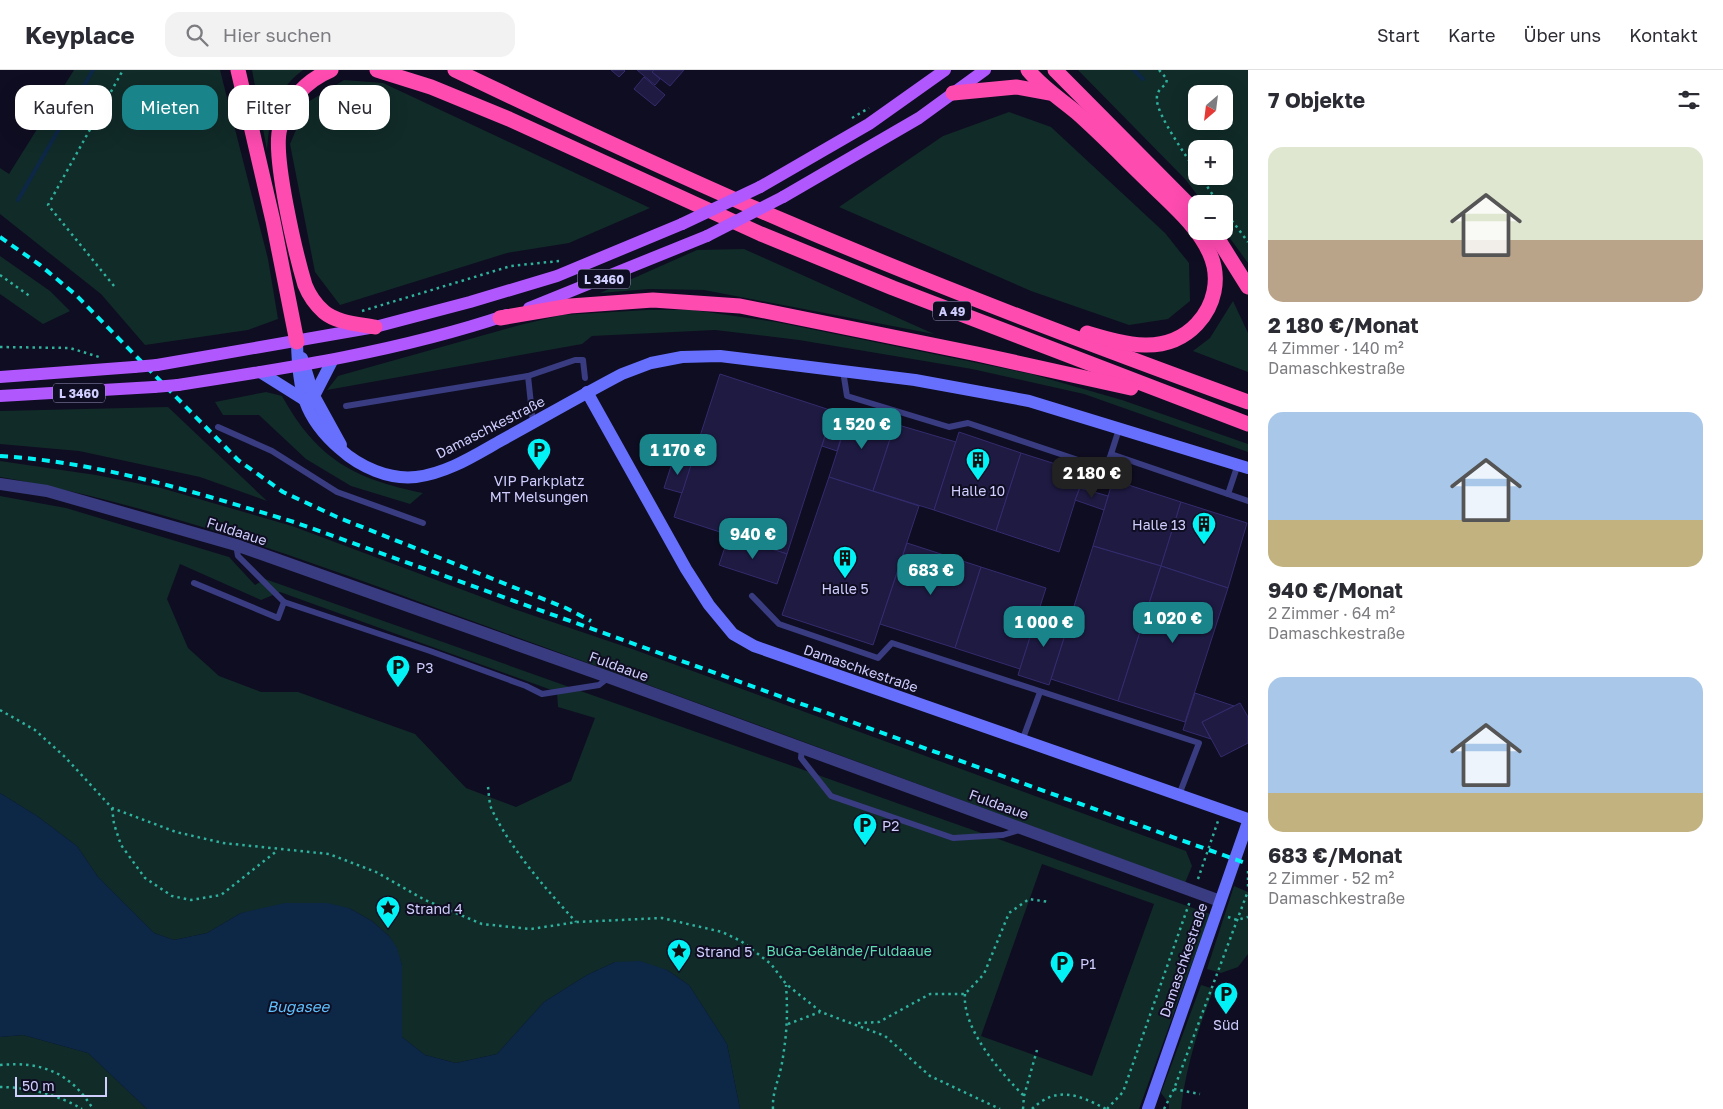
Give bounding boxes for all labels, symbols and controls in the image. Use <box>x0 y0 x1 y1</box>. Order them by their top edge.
search box <box>165 12 515 57</box>
text: Keyplace <box>25 20 135 49</box>
icon: search <box>183 21 211 49</box>
text: Hier suchen <box>223 23 332 46</box>
text: Start <box>1377 24 1420 46</box>
text: Karte <box>1448 24 1495 46</box>
text: Über uns <box>1523 24 1601 46</box>
text: Kontakt <box>1629 24 1698 46</box>
chip: Kaufen <box>15 85 112 130</box>
chip: Mieten <box>122 85 218 130</box>
chip: Filter <box>228 85 309 130</box>
chip: Neu <box>319 85 390 130</box>
north arrow <box>1188 85 1232 130</box>
map controls <box>1188 85 1233 240</box>
icon: filters <box>1675 86 1703 114</box>
text: 7 Objekte <box>1268 87 1365 113</box>
button: + <box>1188 140 1233 185</box>
icon: home <box>1441 180 1531 270</box>
button: − <box>1188 195 1233 240</box>
road number: L 3460 <box>578 270 630 288</box>
road number: A 49 <box>933 302 971 320</box>
text: 2 180 €/Monat <box>1268 312 1419 338</box>
text: 4 Zimmer · 140 m² <box>1268 338 1404 358</box>
text: Damaschkestraße <box>1268 358 1405 378</box>
road number: L 3460 <box>53 384 105 402</box>
street label: Damaschkestraße <box>433 392 547 462</box>
pin: 1 520 € <box>816 408 908 450</box>
text: 1 520 € <box>833 414 891 434</box>
pin: 1 170 € <box>632 434 724 476</box>
parking icon: VIP Parkplatz MT Melsungen <box>526 437 552 471</box>
text: 1 170 € <box>651 440 705 460</box>
icon: home <box>1441 445 1531 535</box>
building icon: Halle 10 <box>965 447 991 481</box>
pin: 2 180 € <box>1046 456 1138 499</box>
text: 2 180 € <box>1063 463 1121 483</box>
place label: VIP Parkplatz MT Melsungen <box>490 472 588 505</box>
place label: Halle 10 <box>951 482 1005 499</box>
building icon: Halle 13 <box>1191 511 1217 545</box>
street label: Fuldaaue <box>205 513 269 549</box>
place label: Halle 13 <box>1132 516 1186 533</box>
pin: 940 € <box>718 518 788 560</box>
text: 940 € <box>730 524 776 544</box>
building icon: Halle 5 <box>832 545 858 579</box>
pin: 683 € <box>896 554 966 596</box>
text: 683 € <box>908 560 954 580</box>
text: 940 €/Monat <box>1268 577 1403 603</box>
place label: Halle 5 <box>821 580 869 597</box>
pin: 1 020 € <box>1127 602 1219 644</box>
text: 2 Zimmer · 64 m² <box>1268 603 1395 623</box>
pin: 1 000 € <box>998 606 1090 648</box>
text: 1 020 € <box>1144 608 1202 628</box>
text: 1 000 € <box>1015 612 1073 632</box>
text: Damaschkestraße <box>1268 623 1405 643</box>
street label: Damaschkestraße <box>802 640 920 696</box>
street label: Fuldaaue <box>587 647 651 685</box>
parking icon: P3 <box>385 654 411 688</box>
place label: P3 <box>416 659 433 676</box>
icon: home <box>1441 710 1531 800</box>
street label: Fuldaaue <box>967 785 1031 823</box>
parking icon: P2 <box>852 812 878 846</box>
place label: P2 <box>882 817 899 834</box>
text: 683 €/Monat <box>1268 842 1402 868</box>
text: 2 Zimmer · 52 m² <box>1268 868 1394 888</box>
text: Damaschkestraße <box>1268 888 1405 908</box>
place icon: Strand 4 <box>375 895 401 929</box>
place label: Strand 4 <box>406 900 463 917</box>
street label: Damaschkestraße <box>1155 901 1211 1019</box>
place icon: Strand 5 <box>666 938 692 972</box>
park label: BuGa-Gelände/Fuldaaue <box>766 942 932 959</box>
place label: Strand 5 <box>696 943 752 960</box>
parking icon: P1 <box>1049 950 1075 984</box>
place label: P1 <box>1080 955 1096 972</box>
parking icon: Süd <box>1213 981 1239 1015</box>
water label: Bugasee <box>267 997 330 1016</box>
place label: Süd <box>1213 1016 1239 1033</box>
scale bar <box>15 1074 108 1097</box>
text: 50 m <box>22 1077 55 1094</box>

